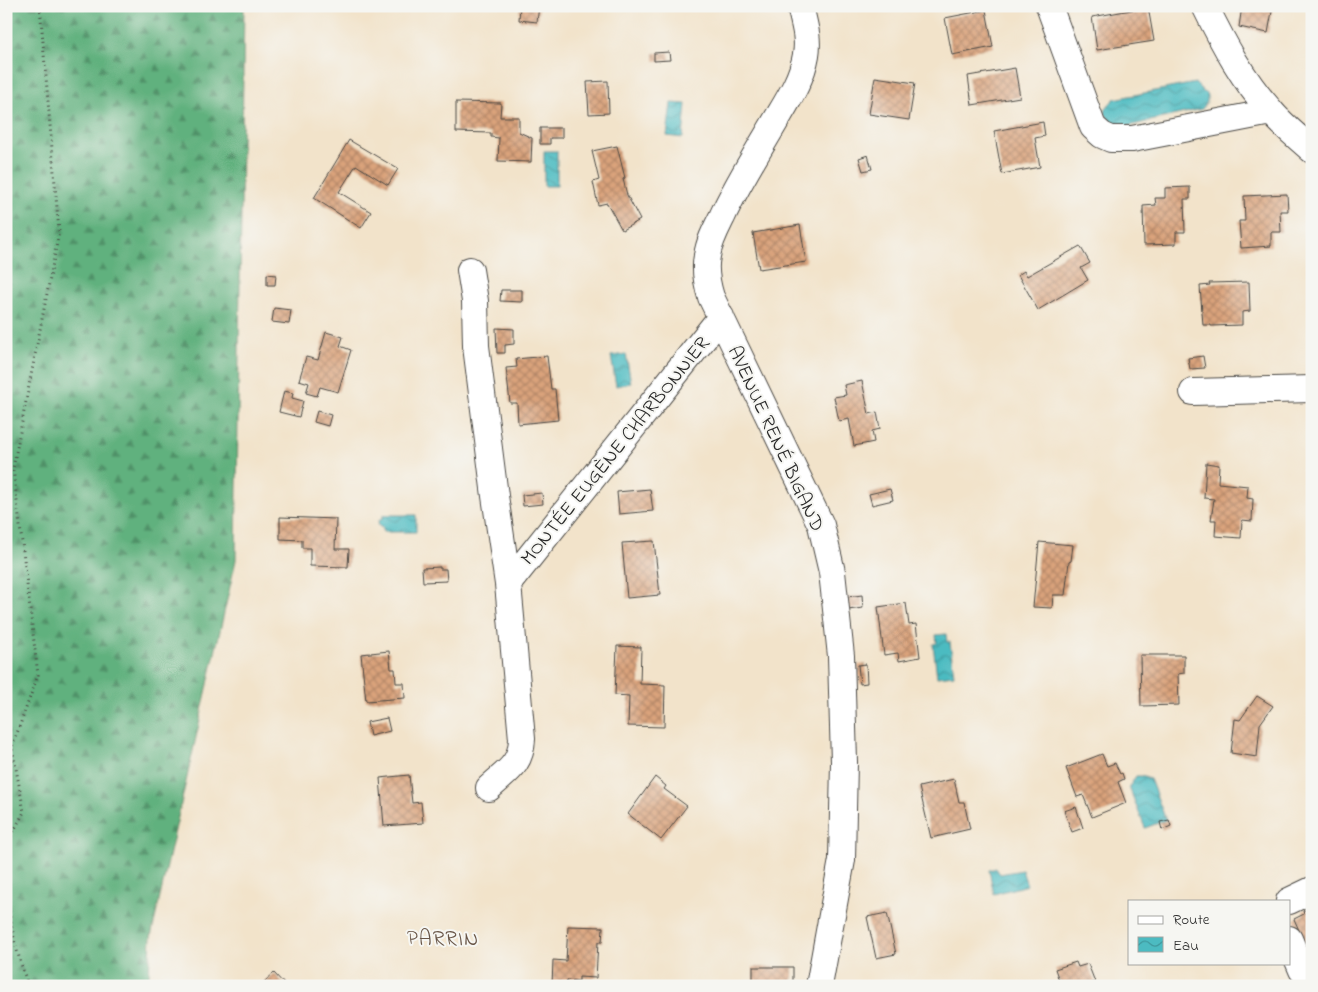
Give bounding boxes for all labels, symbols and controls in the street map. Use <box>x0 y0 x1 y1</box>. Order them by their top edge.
street label: MONTÉE EUGÈNE CHARBONNIER <box>514 330 718 572</box>
street label: AVENUE RENÉ BIGAND <box>719 341 831 537</box>
legend <box>1128 900 1290 964</box>
text: Route <box>1173 909 1210 931</box>
district label: PARRIN <box>407 925 479 955</box>
text: Eau <box>1173 935 1199 957</box>

